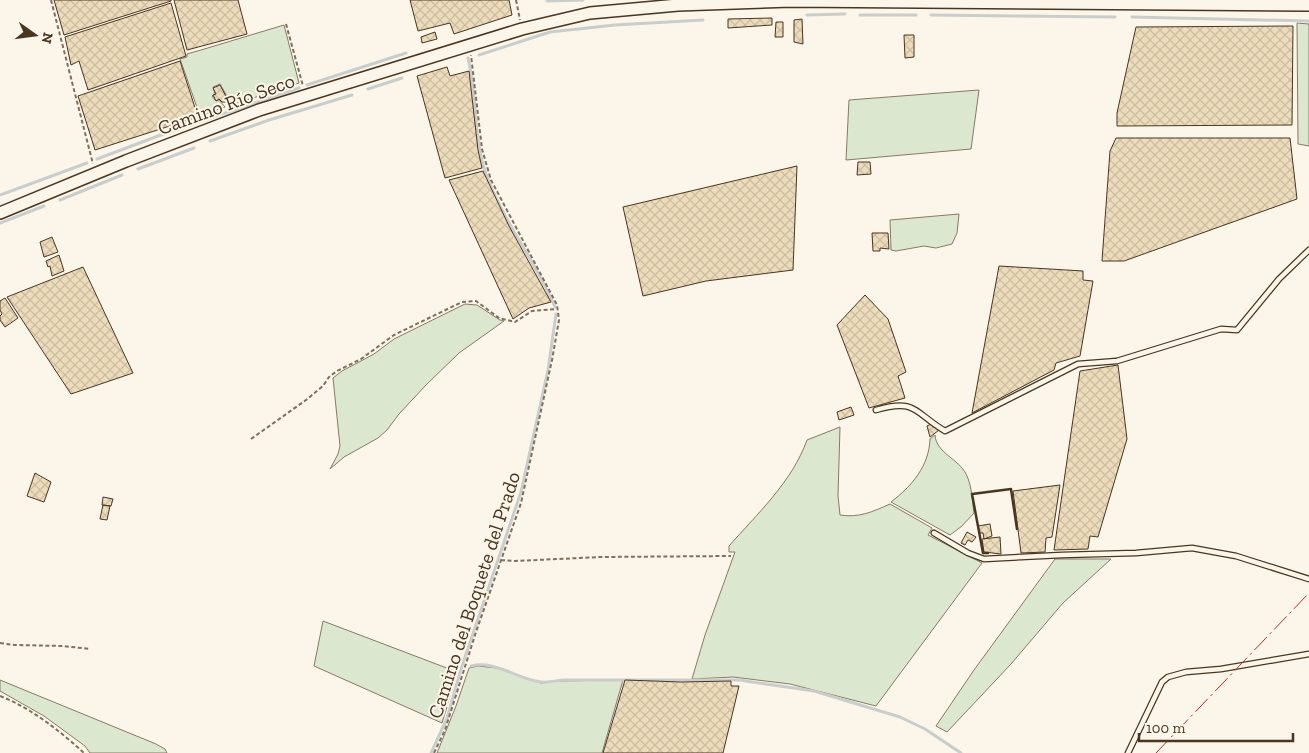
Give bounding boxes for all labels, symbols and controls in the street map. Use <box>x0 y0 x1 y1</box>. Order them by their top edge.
north arrow <box>10 10 60 60</box>
text: N <box>38 31 57 46</box>
street label: Camino Río Seco <box>154 68 298 140</box>
street label: Camino del Boquete del Prado <box>423 469 525 721</box>
scale bar <box>1139 710 1293 742</box>
text: 100 m <box>1146 719 1185 737</box>

